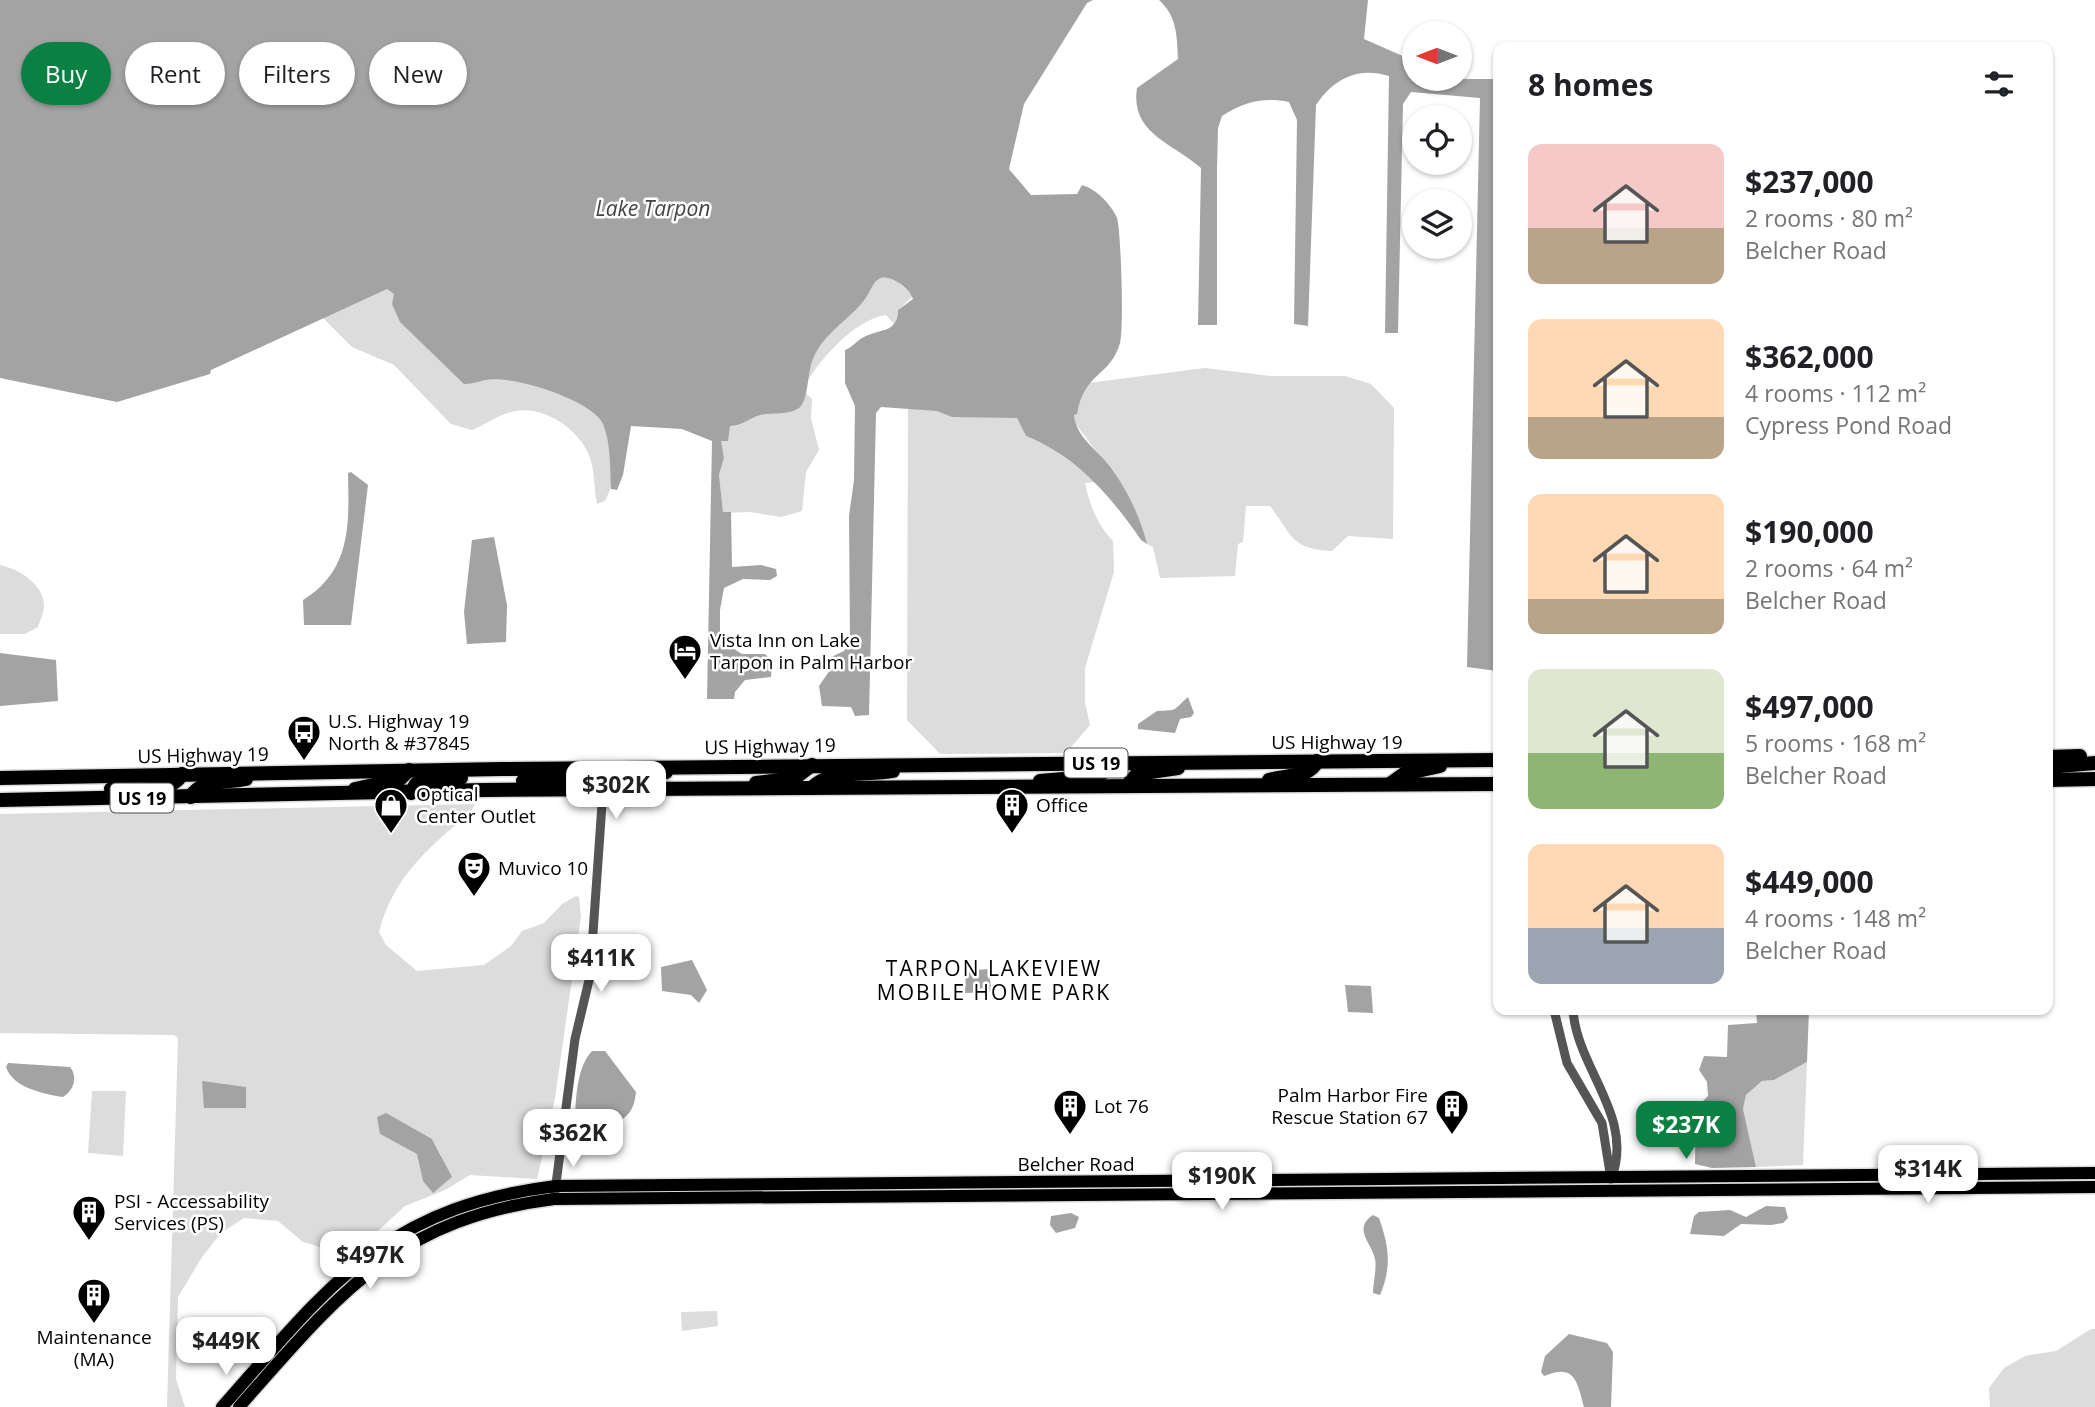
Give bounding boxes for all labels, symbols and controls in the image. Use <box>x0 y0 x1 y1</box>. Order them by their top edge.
north arrow <box>1402 21 1472 91</box>
map controls <box>1402 21 1472 259</box>
chip: Buy <box>21 42 111 105</box>
chip: Rent <box>125 42 225 105</box>
chip: Filters <box>239 42 355 105</box>
chip: New <box>369 42 467 105</box>
text: 8 homes <box>1528 64 1653 105</box>
icon: filters <box>1980 65 2018 103</box>
button: locate <box>1402 105 1472 175</box>
text: $237,000 <box>1745 161 1874 202</box>
icon: home <box>1584 172 1668 256</box>
button: layers <box>1402 189 1472 259</box>
water label: Lake Tarpon <box>596 194 710 222</box>
text: 2 rooms · 80 m² <box>1745 202 1913 234</box>
text: Belcher Road <box>1745 234 1887 266</box>
text: $362,000 <box>1745 336 1874 377</box>
icon: home <box>1584 347 1668 431</box>
text: 4 rooms · 112 m² <box>1745 377 1926 409</box>
text: Cypress Pond Road <box>1745 409 1952 441</box>
text: $190,000 <box>1745 511 1874 552</box>
icon: home <box>1584 522 1668 606</box>
text: 2 rooms · 64 m² <box>1745 552 1913 584</box>
text: Belcher Road <box>1745 584 1887 616</box>
place label: Vista Inn on Lake Tarpon in Palm Harbor <box>710 627 913 675</box>
hotel icon: Vista Inn on Lake Tarpon in Palm Harbor <box>666 632 704 681</box>
text: $497,000 <box>1745 686 1874 727</box>
icon: home <box>1584 697 1668 781</box>
place label: U.S. Highway 19 North & #37845 <box>328 708 470 756</box>
bus stop icon: U.S. Highway 19 North & #37845 <box>285 713 323 762</box>
text: 5 rooms · 168 m² <box>1745 727 1926 759</box>
street label: US Highway 19 <box>1271 729 1403 755</box>
street label: US Highway 19 <box>704 732 836 760</box>
street label: US Highway 19 <box>137 741 269 769</box>
road number: US 19 <box>1064 748 1128 778</box>
text: Belcher Road <box>1745 759 1887 791</box>
pin: $302K <box>567 762 665 821</box>
text: $302K <box>582 768 650 800</box>
place label: Optical Center Outlet <box>416 781 536 829</box>
road number: US 19 <box>110 784 174 812</box>
shop icon: Optical Center Outlet <box>372 786 410 835</box>
building icon: Office <box>993 786 1031 835</box>
place label: Office <box>1036 792 1088 818</box>
theatre icon: Muvico 10 <box>455 849 493 898</box>
place label: Muvico 10 <box>498 855 588 881</box>
text: $449,000 <box>1745 861 1874 902</box>
icon: home <box>1584 872 1668 956</box>
text: 4 rooms · 148 m² <box>1745 902 1926 934</box>
pin: $411K <box>552 934 650 994</box>
text: Belcher Road <box>1745 934 1887 966</box>
text: $411K <box>567 941 635 973</box>
district label: TARPON LAKEVIEW MOBILE HOME PARK <box>877 954 1111 1006</box>
place label: Palm Harbor Fire Rescue Station 67 <box>1271 1082 1428 1130</box>
building icon: Lot 76 <box>1051 1087 1089 1136</box>
building icon: Palm Harbor Fire Rescue Station 67 <box>1433 1087 1471 1136</box>
place label: Lot 76 <box>1094 1093 1149 1119</box>
pin: $237K <box>1637 1102 1735 1161</box>
text: $237K <box>1652 1108 1720 1140</box>
pin: $362K <box>524 1110 622 1169</box>
text: $362K <box>539 1116 607 1148</box>
pin: $314K <box>1879 1146 1977 1205</box>
street label: Belcher Road <box>1017 1151 1135 1177</box>
pin: $190K <box>1173 1152 1271 1212</box>
text: $314K <box>1894 1152 1962 1184</box>
text: $190K <box>1188 1159 1256 1191</box>
place label: PSI - Accessability Services (PS) <box>114 1188 269 1236</box>
building icon: PSI - Accessability Services (PS) <box>70 1193 108 1242</box>
pin: $497K <box>321 1232 419 1291</box>
text: $497K <box>336 1238 404 1270</box>
building icon: Maintenance (MA) <box>75 1276 113 1325</box>
pin: $449K <box>177 1318 275 1377</box>
place label: Maintenance (MA) <box>36 1324 152 1372</box>
text: $449K <box>192 1324 260 1356</box>

